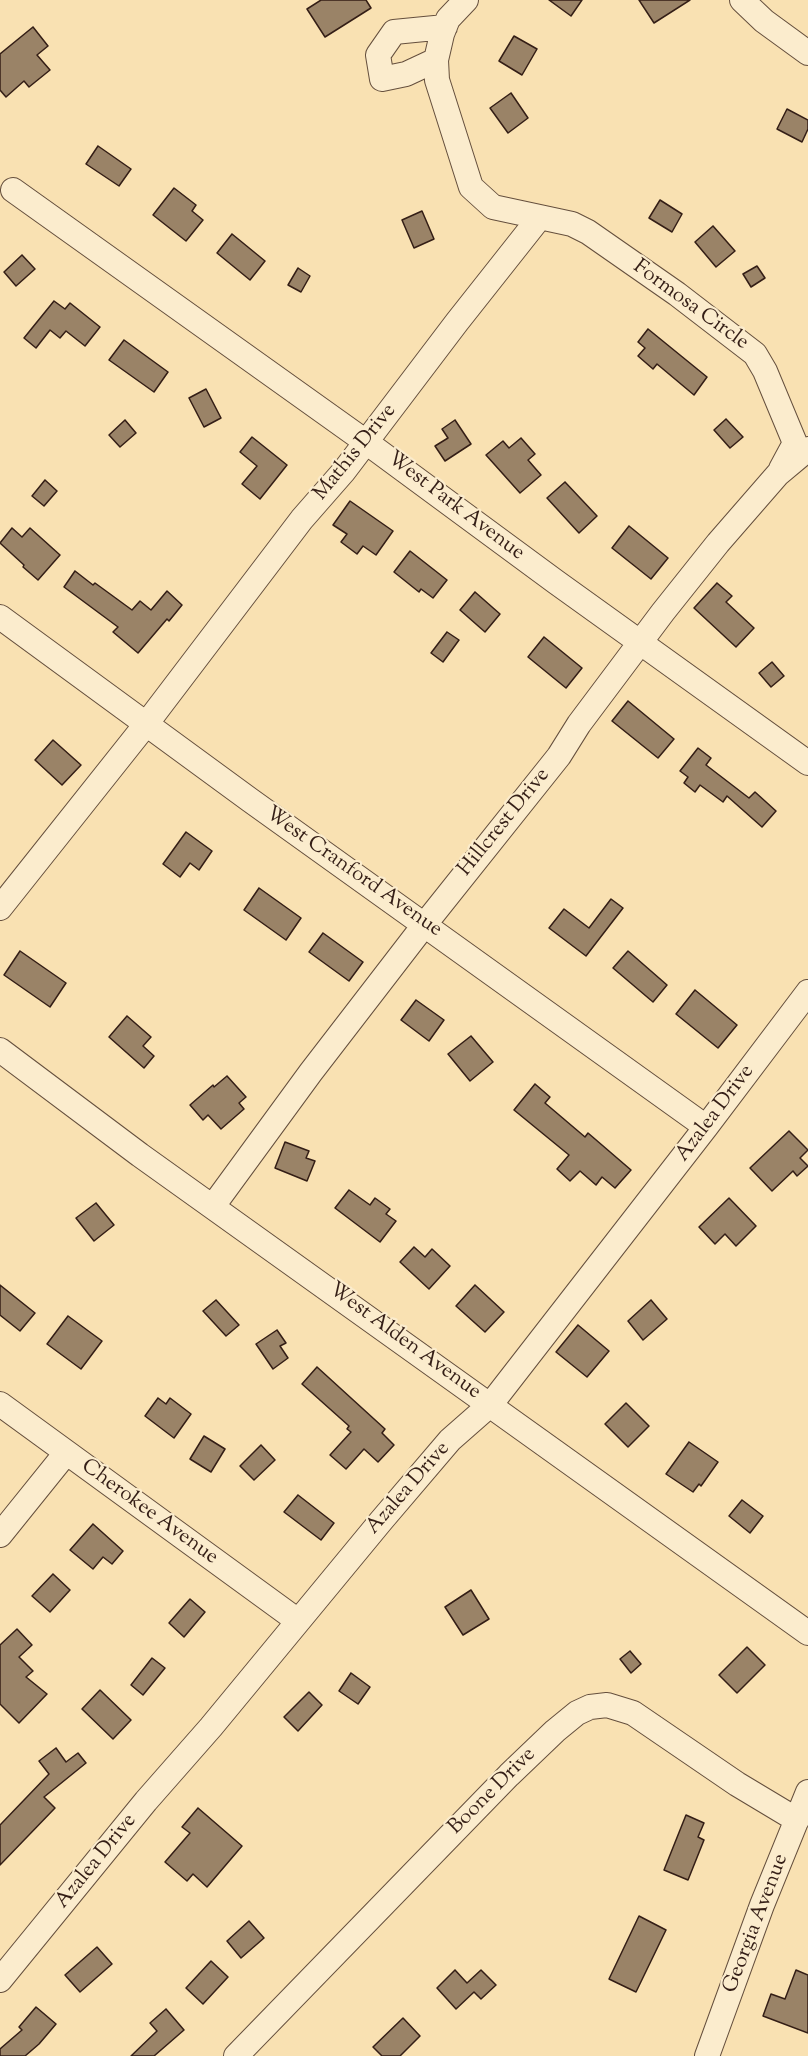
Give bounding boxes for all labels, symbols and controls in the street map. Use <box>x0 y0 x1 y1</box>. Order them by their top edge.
street label: Formosa Circle <box>627 256 753 356</box>
street label: Mathis Drive <box>309 399 403 507</box>
street label: West Park Avenue <box>381 447 529 567</box>
street label: Hillcrest Drive <box>454 764 556 882</box>
street label: West Cranford Avenue <box>260 802 446 944</box>
street label: Azalea Drive <box>671 1061 761 1167</box>
street label: West Alden Avenue <box>323 1278 485 1406</box>
street label: Azalea Drive <box>362 1437 456 1541</box>
street label: Cherokee Avenue <box>76 1455 222 1571</box>
street label: Boone Drive <box>444 1743 542 1841</box>
street label: Azalea Drive <box>51 1809 143 1915</box>
street label: Georgia Avenue <box>719 1851 795 1997</box>

